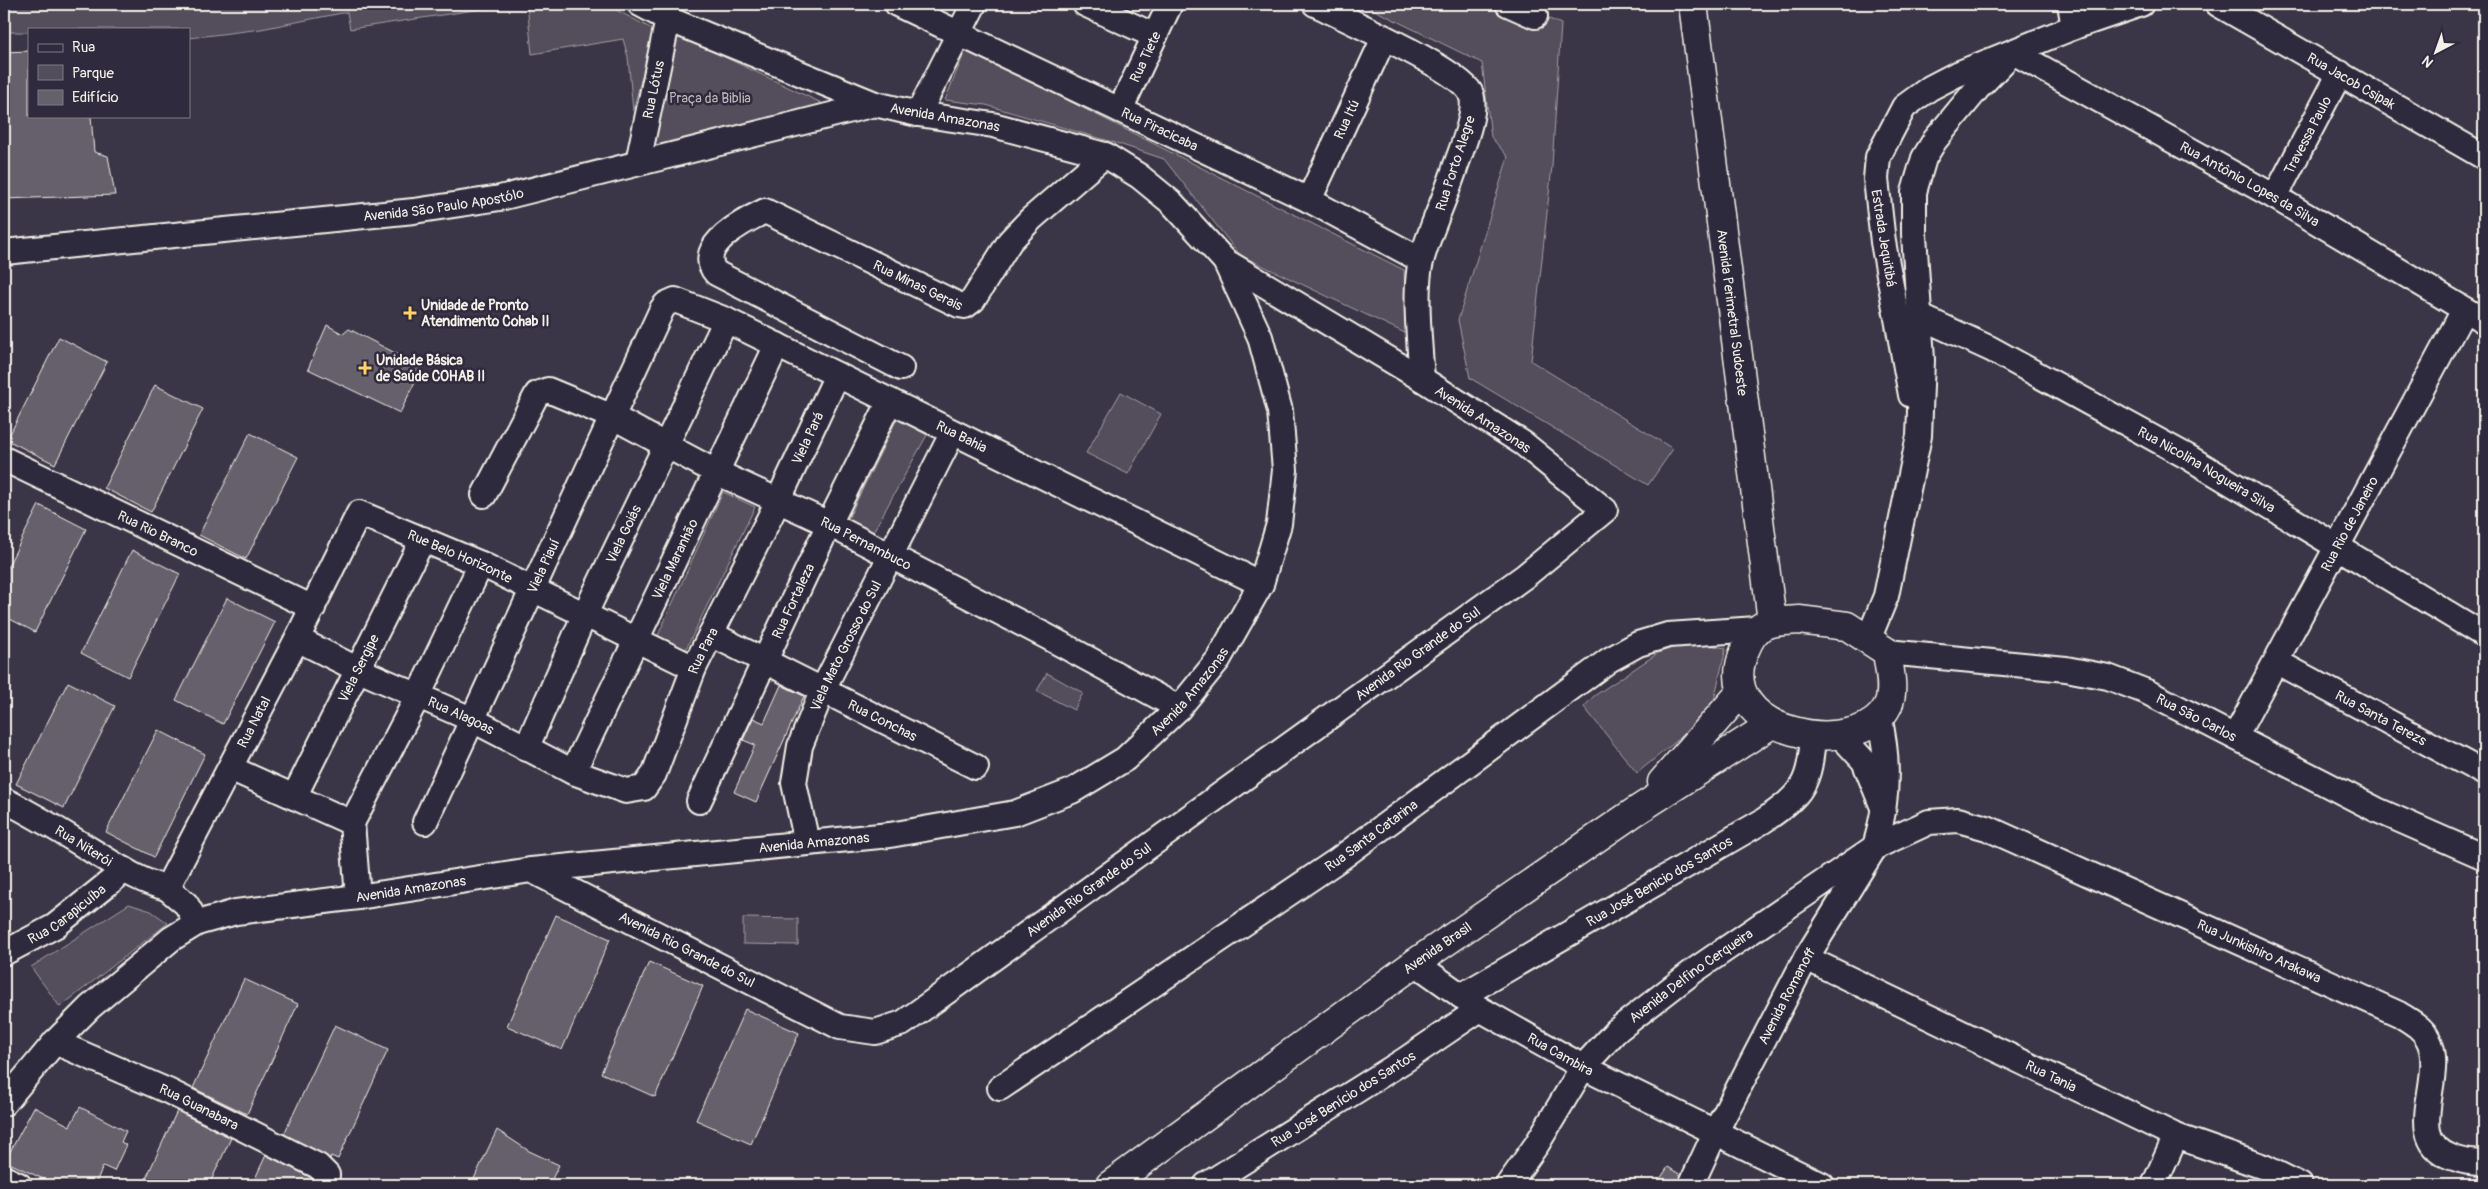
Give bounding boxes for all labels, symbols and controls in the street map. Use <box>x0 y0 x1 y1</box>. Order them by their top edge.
legend <box>28 28 190 118</box>
north arrow <box>2410 28 2460 78</box>
street label: Rua Tiete <box>1126 29 1165 85</box>
text: Rua <box>72 38 95 57</box>
street label: Rua Jacob Csipak <box>2304 49 2398 113</box>
text: N <box>2419 52 2437 71</box>
street label: Rua Lótus <box>639 58 668 120</box>
text: Parque <box>72 64 115 83</box>
text: Edifício <box>72 88 118 107</box>
park label: Praça da Biblia <box>669 90 751 107</box>
street label: Travessa Paulo <box>2281 93 2336 177</box>
street label: Rua Itú <box>1330 97 1363 142</box>
street label: Avenida Amazonas <box>889 99 1002 136</box>
street label: Rua Piracicaba <box>1118 104 1201 155</box>
street label: Rua Porto Alegre <box>1432 113 1479 213</box>
street label: Rua Antônio Lopes da Silva <box>2177 138 2322 230</box>
street label: Avenida São Paulo Apostólo <box>362 184 526 225</box>
street label: Estrada Jequitibá <box>1867 188 1900 288</box>
street label: Avenida Perimetral Sudoeste <box>1713 228 1751 397</box>
street label: Rua Minas Gerais <box>870 257 966 315</box>
place label: Unidade de Pronto Atendimento Cohab II <box>421 297 549 330</box>
marker: Unidade de Pronto Atendimento Cohab II <box>403 306 417 320</box>
place label: Unidade Básica de Saúde COHAB II <box>376 352 485 385</box>
marker: Unidade Básica de Saúde COHAB II <box>358 361 372 375</box>
street label: Avenida Amazonas <box>1432 382 1535 457</box>
street label: Viela Pará <box>788 409 827 467</box>
street label: Rua Bahia <box>933 417 990 457</box>
street label: Rua Nicolina Nogueira Silva <box>2135 423 2278 517</box>
street label: Rua Rio de Janeiro <box>2317 473 2382 574</box>
street label: Viela Goiás <box>603 502 645 566</box>
street label: Rua Rio Branco <box>115 507 201 561</box>
street label: Rua Pernambuco <box>818 513 914 574</box>
street label: Viela Maranhão <box>649 516 702 602</box>
street label: Rue Belo Horizonte <box>405 526 515 587</box>
street label: Viela Piauí <box>524 536 564 596</box>
street label: Rua Fortaleza <box>768 561 818 642</box>
street label: Viela Mato Grosso do Sul <box>807 578 885 714</box>
street label: Avenida Rio Grande do Sul <box>1352 603 1484 704</box>
street label: Rua Para <box>685 625 722 676</box>
street label: Viela Sergipe <box>335 632 383 705</box>
street label: Avenida Amazonas <box>1147 644 1233 740</box>
street label: Rua Santa Terezs <box>2332 687 2430 750</box>
street label: Rua São Carlos <box>2153 690 2240 746</box>
street label: Rua Alagoas <box>425 693 497 739</box>
street label: Rua Natal <box>234 694 275 751</box>
street label: Rua Conchas <box>845 696 920 745</box>
street label: Rua Santa Catarina <box>1322 796 1421 875</box>
street label: Rua Niterói <box>52 822 116 871</box>
street label: Avenida Amazonas <box>758 829 871 857</box>
street label: Rua José Benicio dos Santos <box>1583 832 1736 931</box>
street label: Avenida Rio Grande do Sul <box>1023 839 1155 941</box>
street label: Avenida Amazonas <box>354 872 468 906</box>
street label: Rua Carapicuíba <box>25 881 109 948</box>
street label: Avenida Rio Grande do Sul <box>616 908 758 991</box>
street label: Rua Junkishiro Arakawa <box>2194 916 2324 987</box>
street label: Avenida Brasil <box>1400 919 1475 978</box>
street label: Avenida Delfino Cerqueira <box>1626 925 1756 1027</box>
street label: Avenida Romanoff <box>1755 945 1819 1047</box>
street label: Rua Cambira <box>1524 1029 1596 1080</box>
street label: Rua José Benício dos Santos <box>1268 1047 1419 1151</box>
street label: Rua Tania <box>2023 1057 2079 1096</box>
street label: Rua Guanabara <box>157 1080 241 1134</box>

